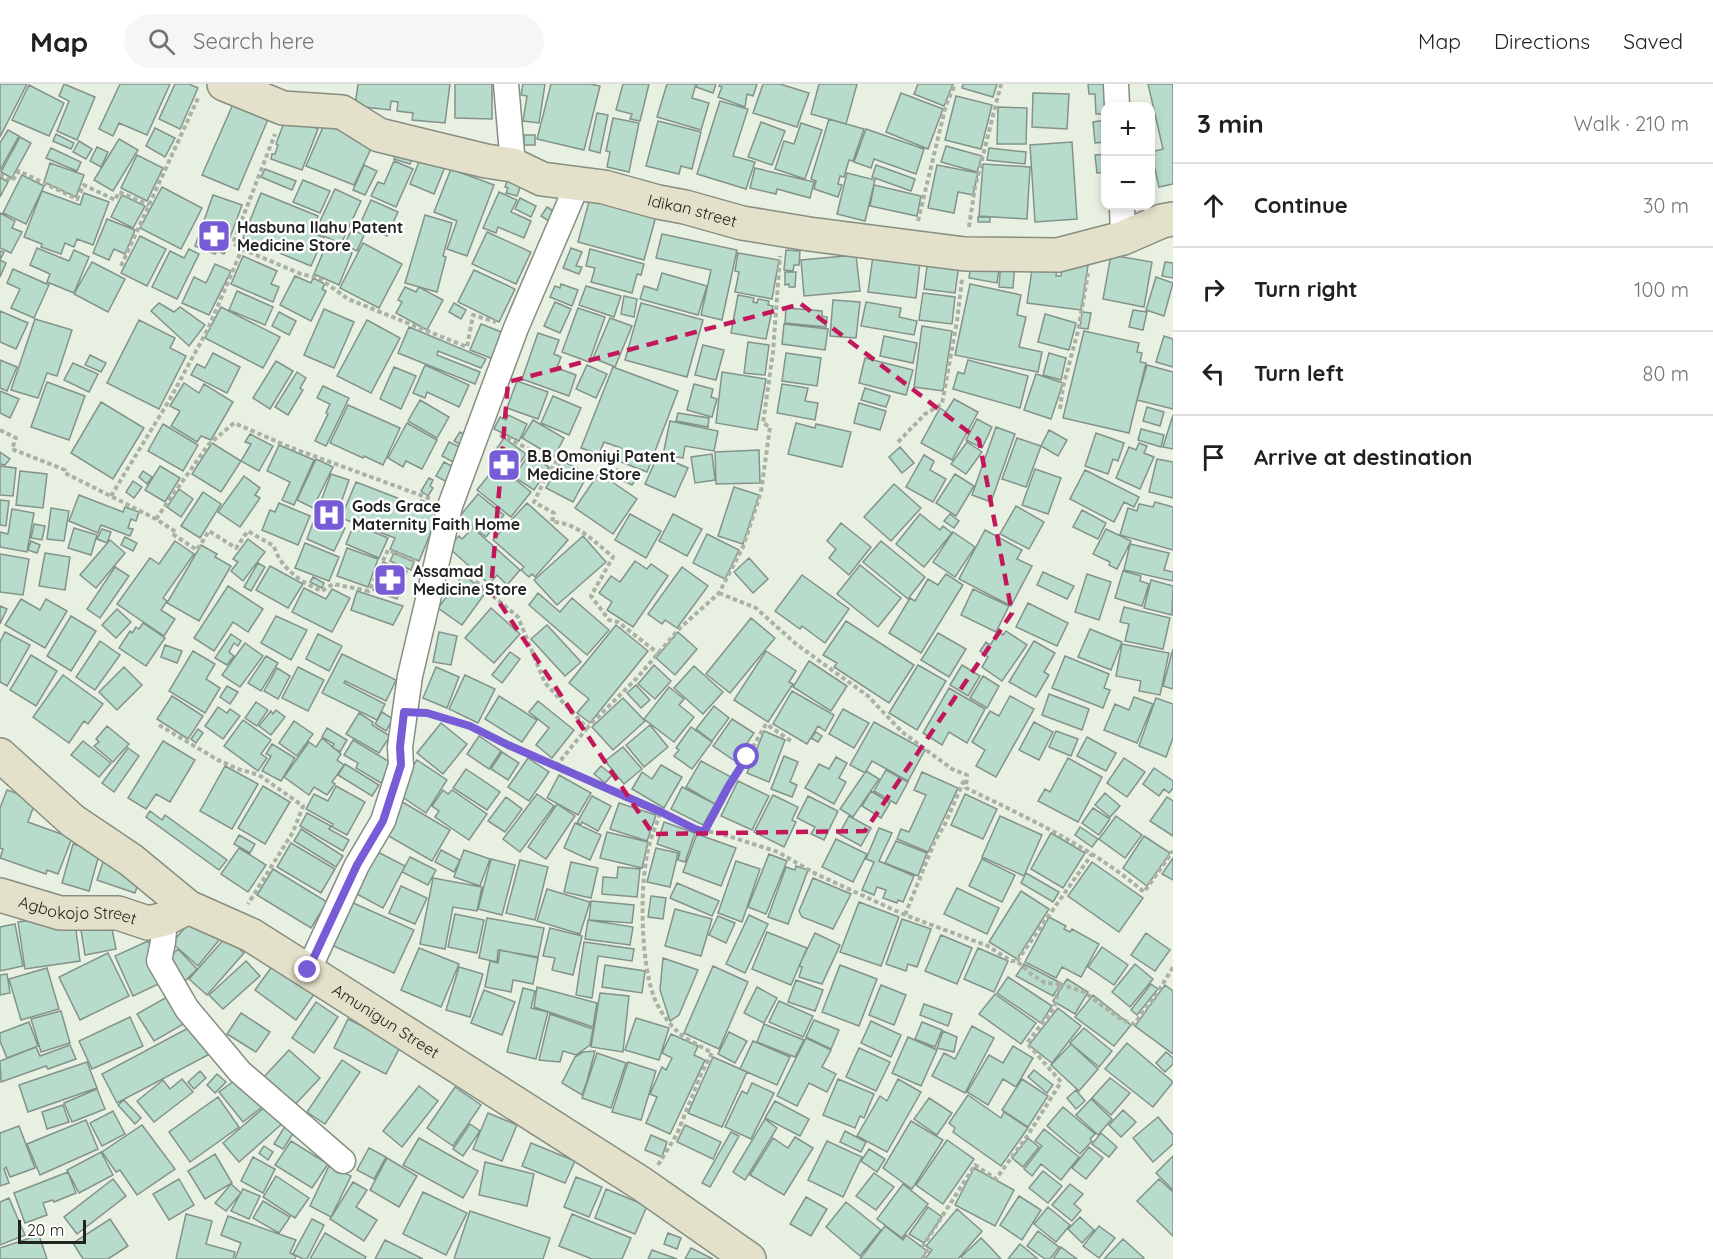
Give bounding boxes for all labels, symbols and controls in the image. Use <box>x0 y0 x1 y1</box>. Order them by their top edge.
search box <box>124 14 544 68</box>
text: Map <box>30 24 88 59</box>
icon: search <box>145 25 178 58</box>
text: Search here <box>193 27 315 55</box>
text: Map <box>1418 28 1461 54</box>
text: Directions <box>1494 28 1590 54</box>
text: Saved <box>1623 28 1683 54</box>
map controls <box>1101 102 1155 210</box>
button: + <box>1101 102 1155 156</box>
text: 3 min <box>1197 107 1264 140</box>
text: Walk · 210 m <box>1574 111 1689 136</box>
button: − <box>1101 156 1155 210</box>
icon: ahead <box>1197 189 1230 222</box>
street label: Idikan street <box>645 190 739 231</box>
text: Continue <box>1254 191 1348 219</box>
text: 30 m <box>1643 193 1689 218</box>
place label: Hasbuna Ilahu Patent Medicine Store <box>237 217 403 255</box>
pharmacy icon: Hasbuna Ilahu Patent Medicine Store <box>196 218 232 254</box>
icon: right <box>1197 273 1230 306</box>
text: Turn right <box>1254 275 1358 303</box>
text: 100 m <box>1634 277 1689 302</box>
icon: left <box>1197 357 1230 390</box>
text: Turn left <box>1254 359 1344 387</box>
text: 80 m <box>1643 361 1689 386</box>
icon: arrive <box>1197 441 1230 474</box>
text: Arrive at destination <box>1254 443 1472 471</box>
place label: B.B Omoniyi Patent Medicine Store <box>527 446 676 484</box>
pharmacy icon: B.B Omoniyi Patent Medicine Store <box>486 447 522 483</box>
place label: Gods Grace Maternity Faith Home <box>352 496 520 534</box>
hospital icon: Gods Grace Maternity Faith Home <box>311 497 347 533</box>
place label: Assamad Medicine Store <box>413 561 527 599</box>
pharmacy icon: Assamad Medicine Store <box>372 562 408 598</box>
route start <box>733 743 759 769</box>
street label: Agbokojo Street <box>16 891 139 929</box>
route end <box>294 956 320 982</box>
street label: Amunigun Street <box>329 979 443 1062</box>
scale bar <box>18 1217 86 1244</box>
text: 20 m <box>27 1220 64 1240</box>

